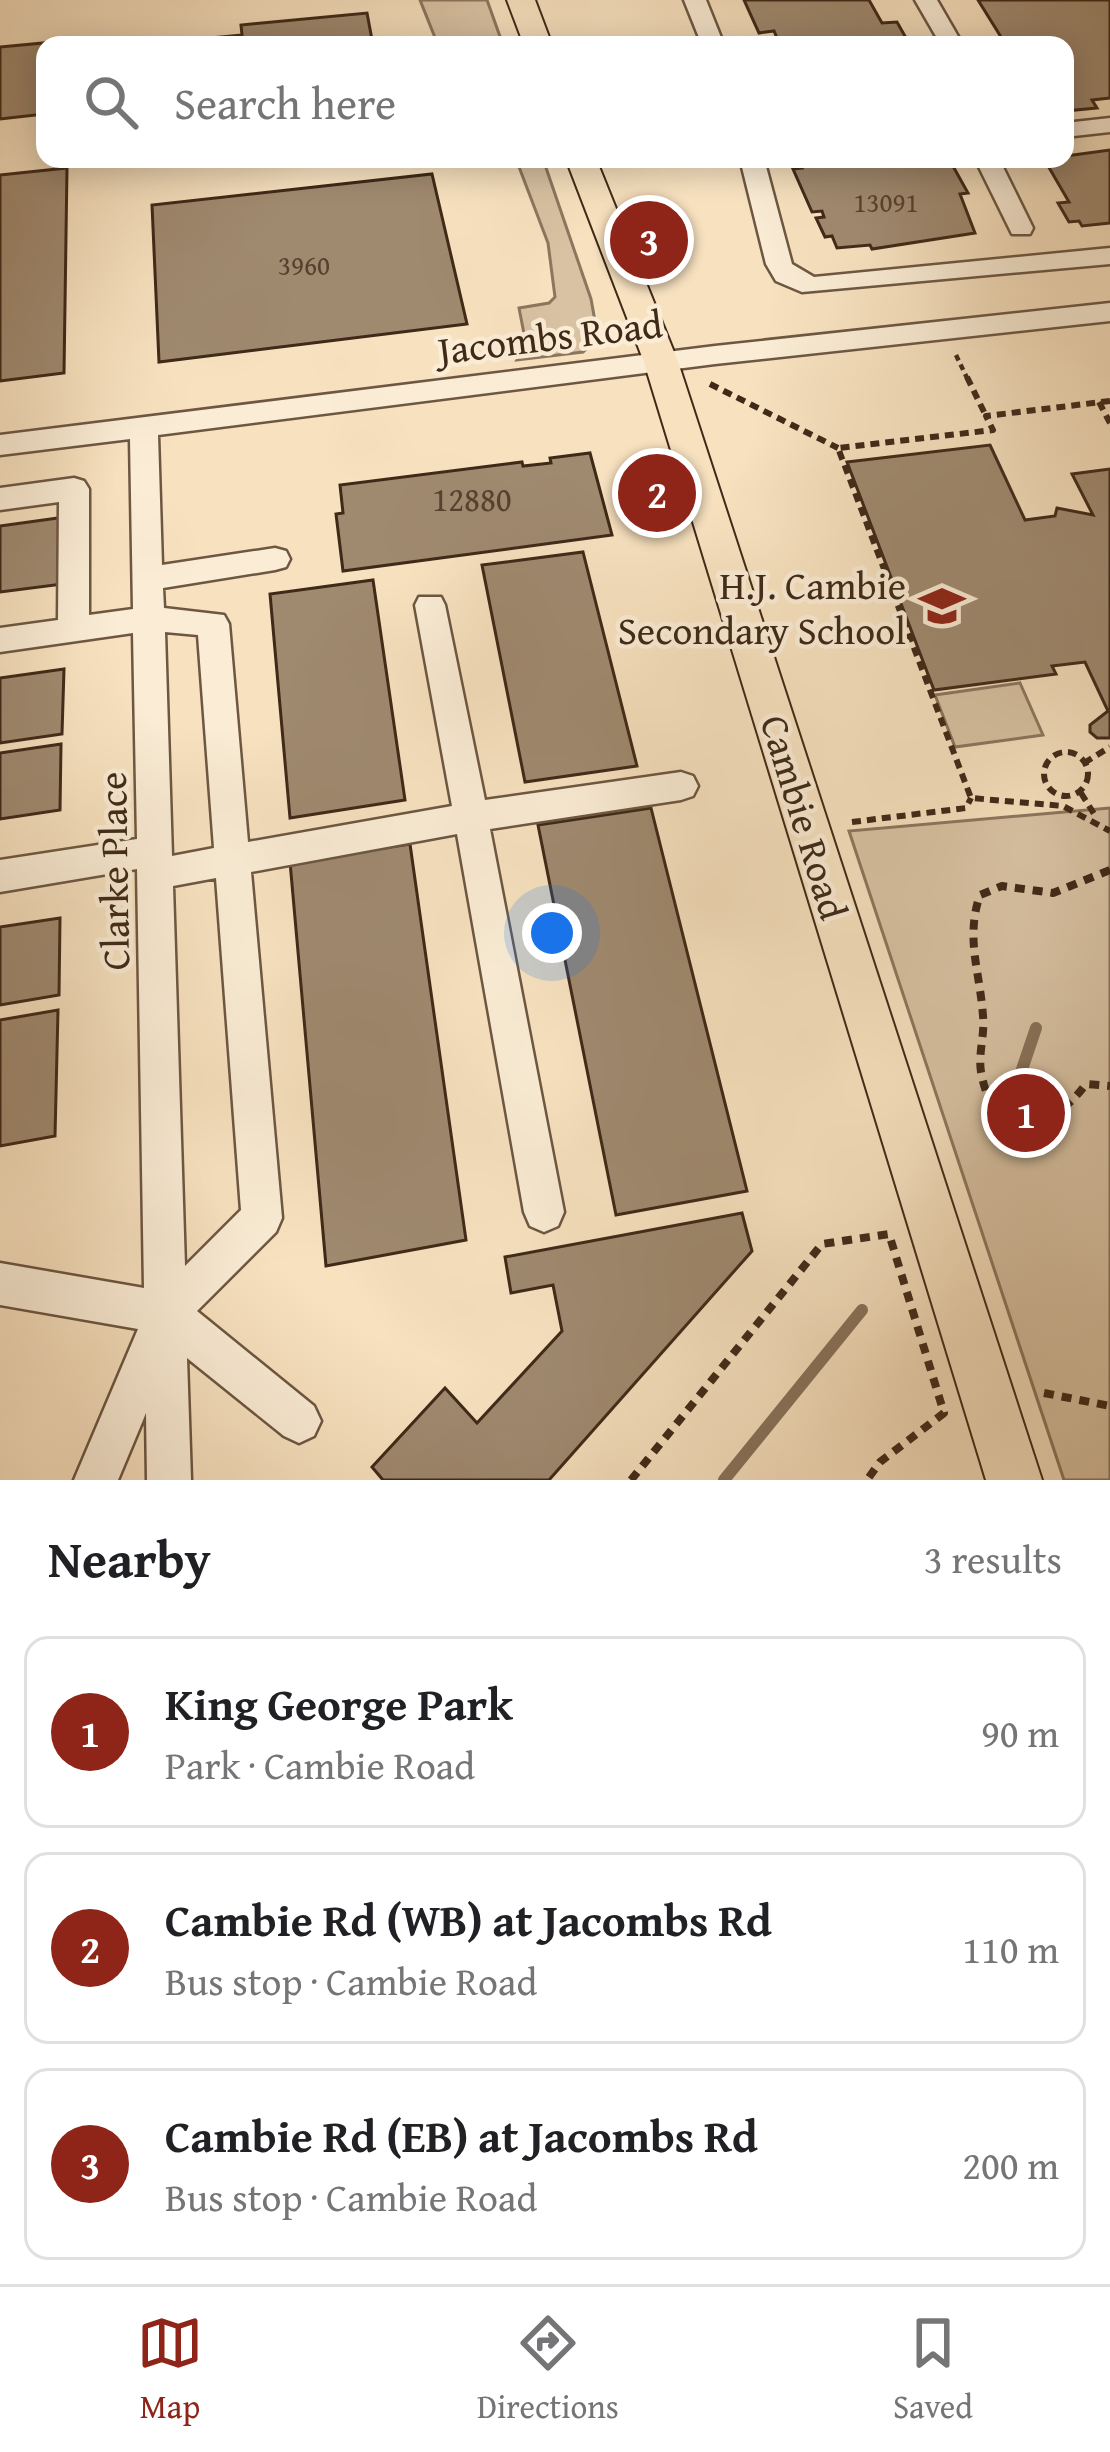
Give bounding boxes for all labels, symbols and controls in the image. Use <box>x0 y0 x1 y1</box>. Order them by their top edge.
search box <box>36 36 1074 168</box>
icon: search <box>78 69 144 135</box>
text: Search here <box>174 70 396 135</box>
house number: 13091 <box>854 182 919 222</box>
pin: 3 <box>610 195 688 285</box>
house number: 3960 <box>278 245 330 285</box>
street label: Jacombs Road <box>430 294 666 379</box>
pin: 2 <box>618 448 696 538</box>
house number: 12880 <box>432 475 512 523</box>
place label: H.J. Cambie Secondary School <box>618 556 906 658</box>
school or university icon: H.J. Cambie Secondary School <box>917 581 967 631</box>
street label: Cambie Road <box>747 708 863 926</box>
street label: Clarke Place <box>83 771 143 971</box>
your location <box>522 903 582 963</box>
pin: 1 <box>987 1068 1065 1158</box>
text: Nearby <box>48 1521 211 1596</box>
text: 3 results <box>924 1530 1062 1587</box>
text: King George Park <box>165 1671 513 1736</box>
text: 1 <box>80 1704 100 1761</box>
text: 90 m <box>981 1704 1059 1761</box>
text: Park · Cambie Road <box>165 1736 475 1793</box>
text: Cambie Rd (WB) at Jacombs Rd <box>165 1887 772 1952</box>
text: 2 <box>80 1920 100 1977</box>
text: 110 m <box>962 1920 1059 1977</box>
text: Bus stop · Cambie Road <box>165 1952 537 2009</box>
text: Cambie Rd (EB) at Jacombs Rd <box>165 2103 758 2168</box>
text: 3 <box>80 2136 100 2193</box>
text: 200 m <box>962 2136 1059 2193</box>
text: Bus stop · Cambie Road <box>165 2168 537 2225</box>
tab: Map <box>137 2310 203 2430</box>
tab: Directions <box>477 2310 619 2430</box>
tab: Saved <box>893 2310 973 2430</box>

